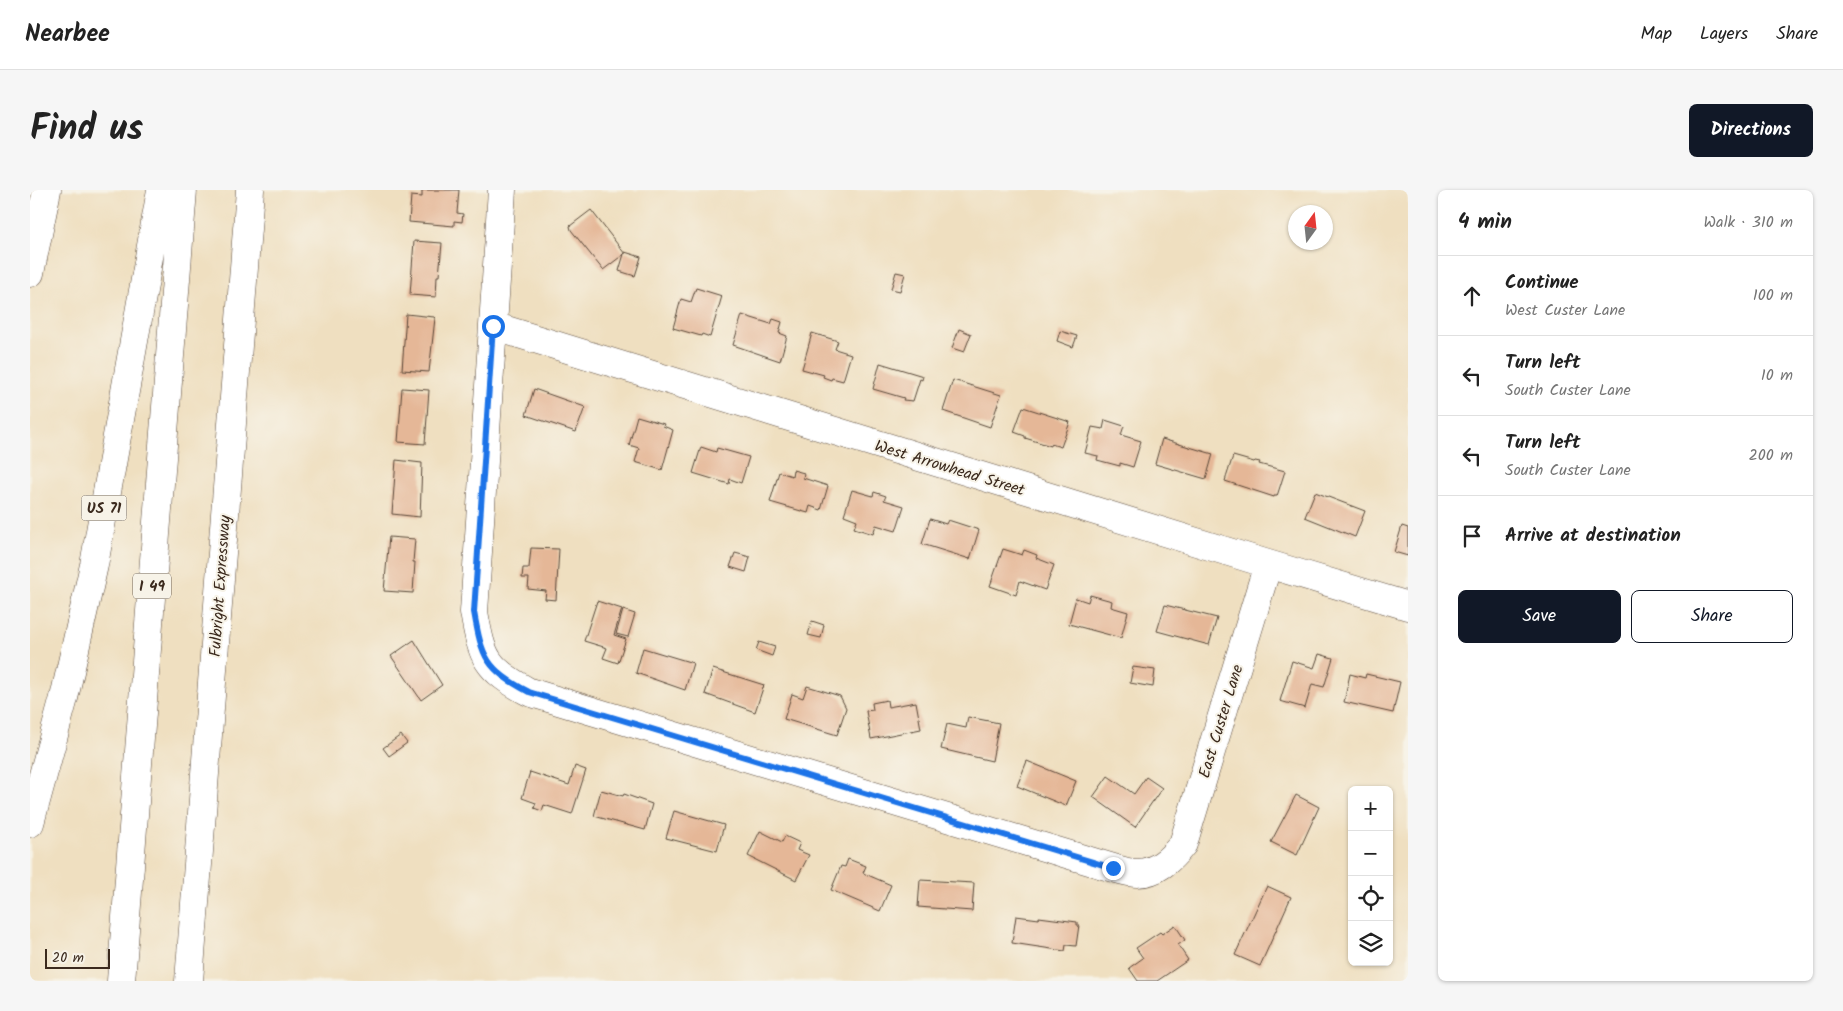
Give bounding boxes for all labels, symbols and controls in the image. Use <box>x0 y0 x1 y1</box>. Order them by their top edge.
text: Nearbee <box>25 15 110 54</box>
text: Map <box>1641 20 1672 49</box>
text: Layers <box>1700 20 1748 49</box>
text: Share <box>1776 20 1818 49</box>
text: Find us <box>30 102 143 158</box>
button: Directions <box>1689 104 1813 157</box>
north arrow <box>1288 205 1333 250</box>
text: 4 min <box>1458 206 1512 239</box>
text: Walk · 310 m <box>1704 210 1793 235</box>
text: Continue <box>1505 268 1578 298</box>
icon: ahead <box>1458 282 1486 310</box>
text: 100 m <box>1753 283 1793 308</box>
text: West Custer Lane <box>1505 298 1625 323</box>
route start <box>482 315 505 338</box>
text: Turn left <box>1505 348 1580 378</box>
icon: left <box>1458 362 1486 390</box>
text: 10 m <box>1761 363 1793 388</box>
text: South Custer Lane <box>1505 378 1631 403</box>
text: Turn left <box>1505 428 1580 458</box>
street label: West Arrowhead Street <box>871 434 1028 503</box>
icon: left <box>1458 442 1486 470</box>
text: 200 m <box>1749 443 1793 468</box>
text: South Custer Lane <box>1505 458 1631 483</box>
road number: US 71 <box>82 496 126 520</box>
street label: Fulbright Expressway <box>203 514 238 658</box>
text: Arrive at destination <box>1505 521 1681 551</box>
icon: arrive <box>1458 522 1486 550</box>
road number: I 49 <box>133 574 171 598</box>
button: Save <box>1458 590 1621 643</box>
button: Share <box>1631 590 1793 643</box>
street label: East Custer Lane <box>1192 662 1251 781</box>
map controls <box>1348 786 1393 966</box>
button: + <box>1348 786 1393 831</box>
button: − <box>1348 831 1393 876</box>
route end <box>1102 857 1125 880</box>
button: locate <box>1348 876 1393 921</box>
button: layers <box>1348 921 1393 966</box>
scale bar <box>45 946 110 969</box>
text: 20 m <box>52 947 84 969</box>

